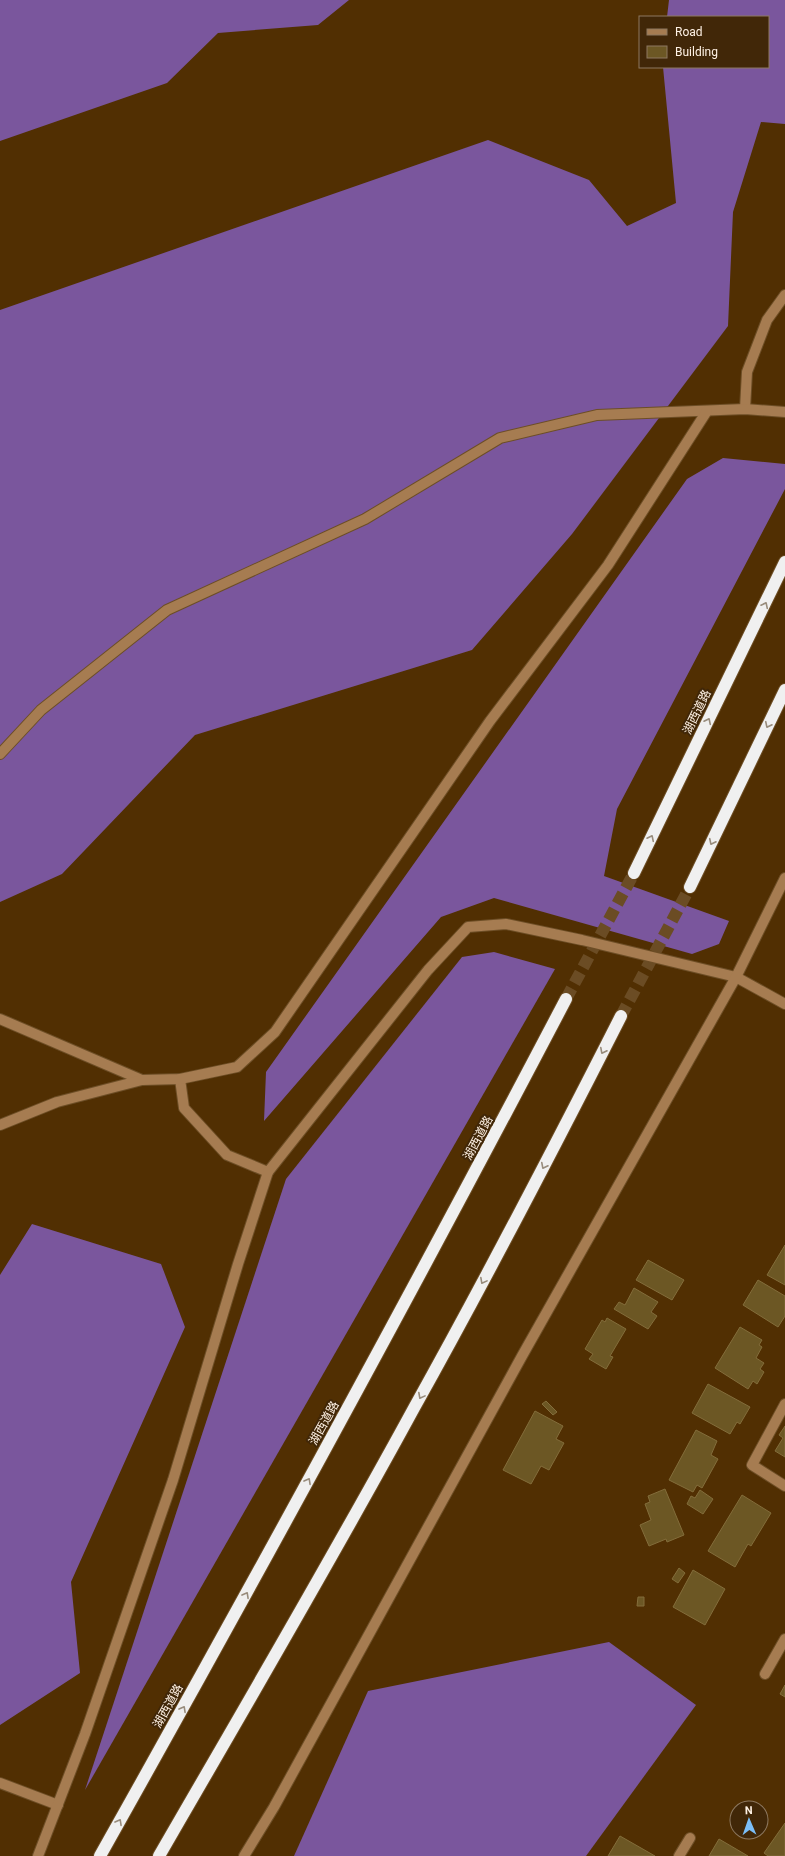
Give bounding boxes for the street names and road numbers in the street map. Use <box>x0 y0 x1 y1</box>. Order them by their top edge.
street label: 湖西道路 <box>680 687 714 737</box>
street label: 湖西道路 <box>461 1114 495 1162</box>
street label: 湖西道路 <box>306 1399 342 1447</box>
street label: 湖西道路 <box>150 1682 186 1730</box>

